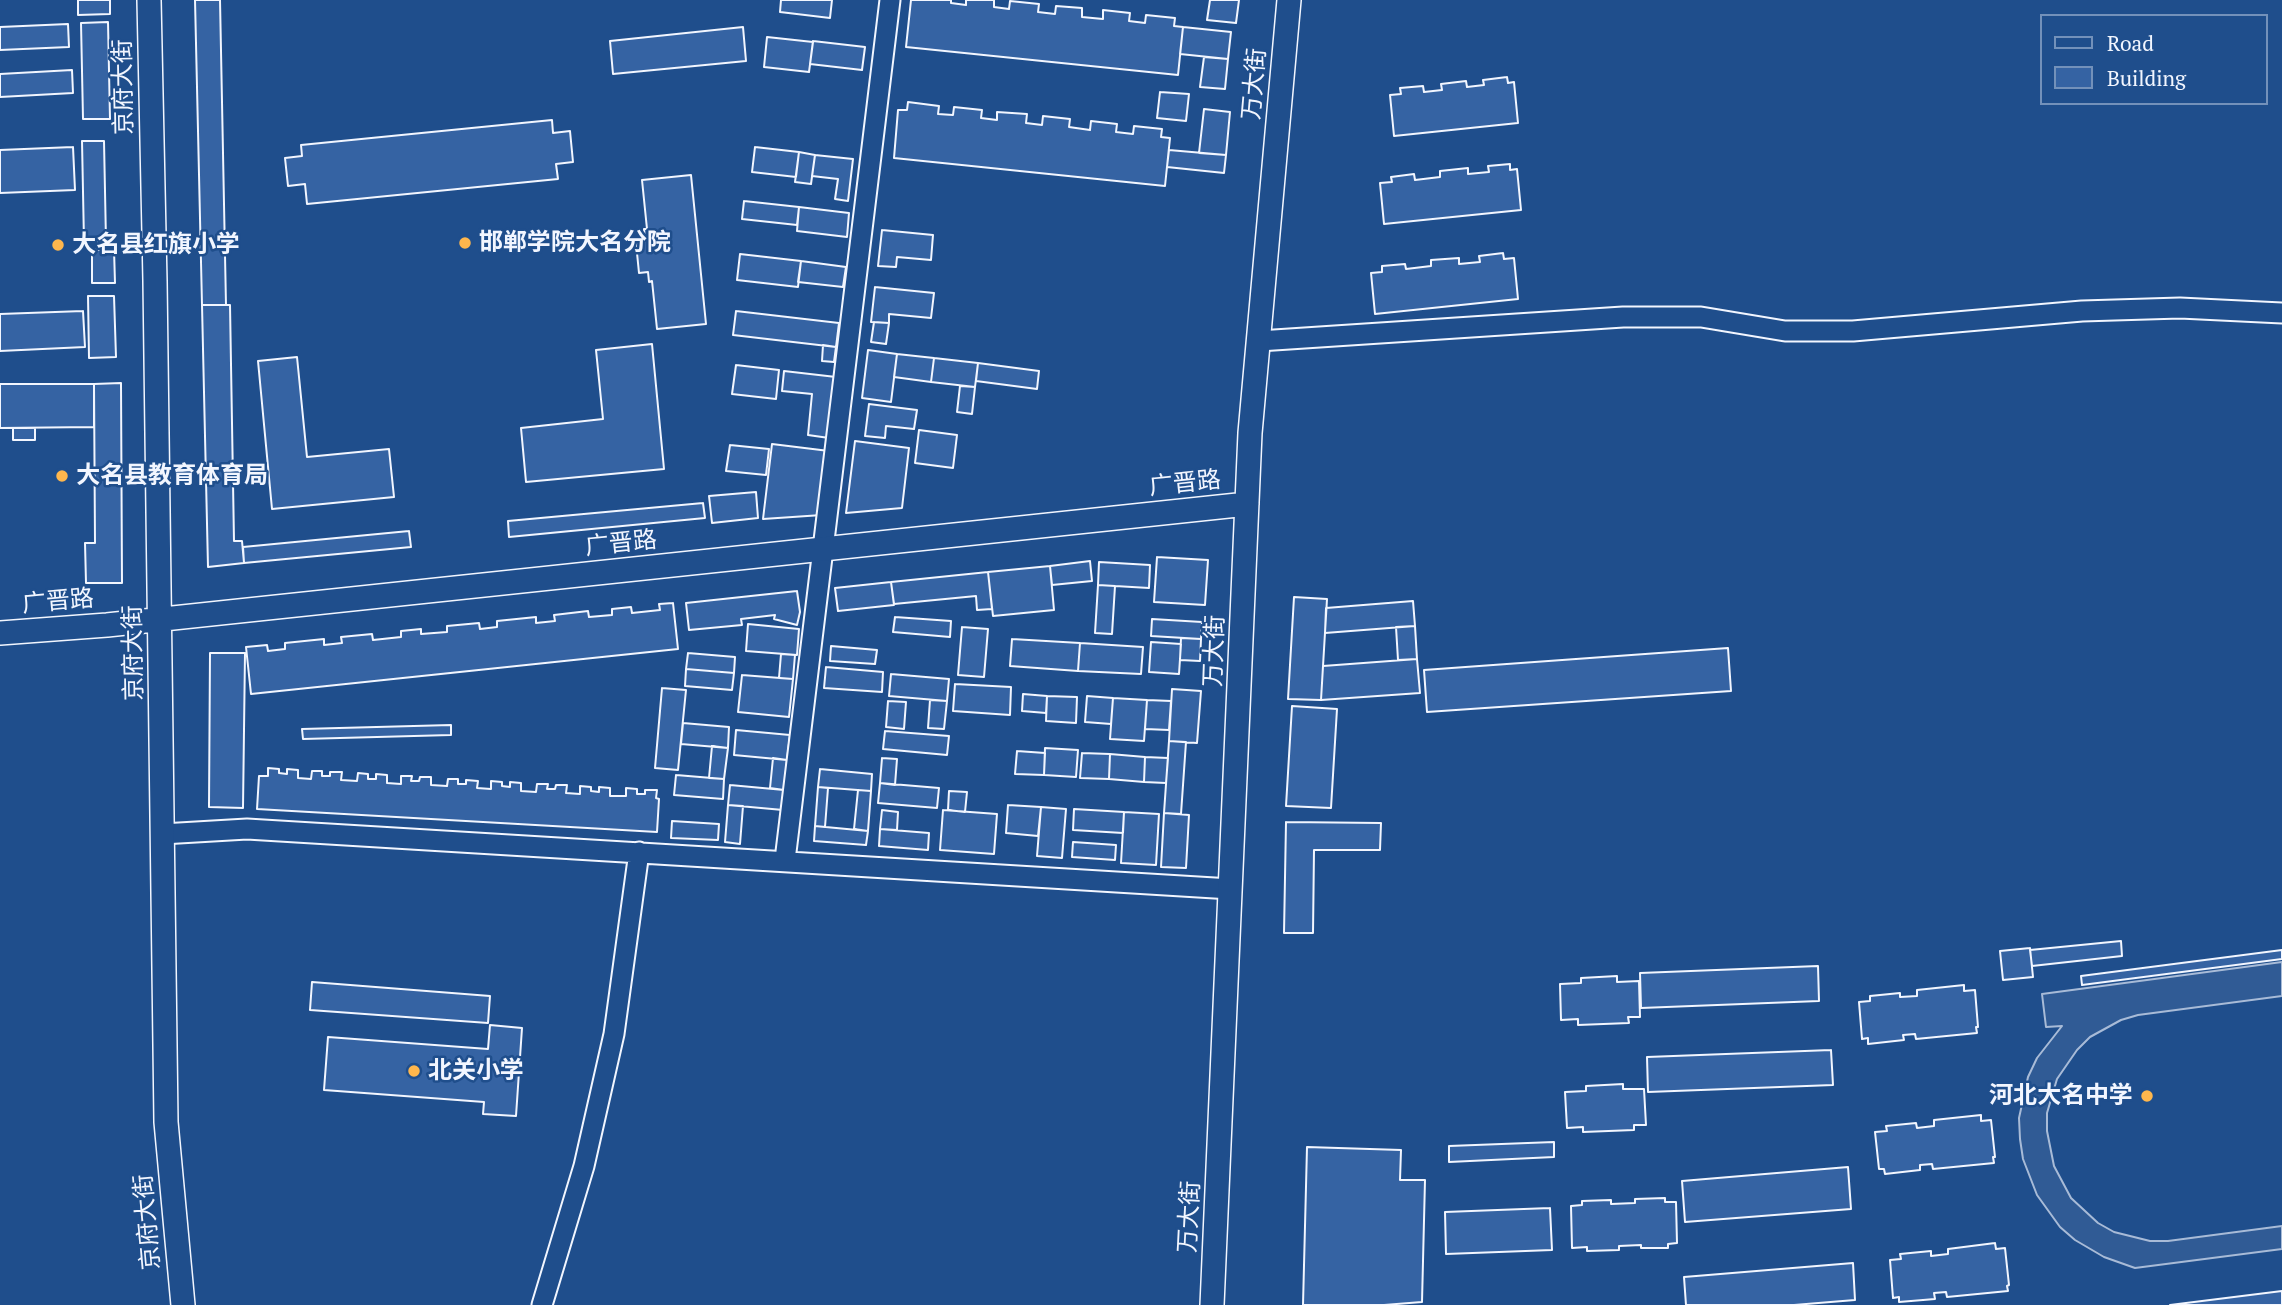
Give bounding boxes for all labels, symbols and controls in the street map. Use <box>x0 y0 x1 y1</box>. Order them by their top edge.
legend <box>2040 14 2268 105</box>
text: Road <box>2107 29 2154 57</box>
street label: 京府大街 <box>109 39 139 135</box>
street label: 万大街 <box>1238 47 1272 121</box>
text: Building <box>2107 64 2186 92</box>
place label: 邯郸学院大名分院 <box>479 229 671 257</box>
place label: 大名县红旗小学 <box>72 231 240 259</box>
marker: 邯郸学院大名分院 <box>457 235 473 251</box>
marker: 大名县红旗小学 <box>50 237 66 253</box>
place label: 大名县教育体育局 <box>76 462 268 490</box>
street label: 广晋路 <box>1148 466 1222 502</box>
marker: 大名县教育体育局 <box>54 468 70 484</box>
street label: 广晋路 <box>584 526 658 562</box>
street label: 广晋路 <box>21 585 95 619</box>
street label: 京府大街 <box>119 605 149 701</box>
street label: 万大街 <box>1199 615 1231 687</box>
place label: 北关小学 <box>428 1057 524 1085</box>
marker: 北关小学 <box>406 1063 422 1079</box>
place label: 河北大名中学 <box>1989 1082 2133 1110</box>
marker: 河北大名中学 <box>2139 1088 2155 1104</box>
street label: 京府大街 <box>129 1173 167 1271</box>
street label: 万大街 <box>1174 1180 1206 1254</box>

